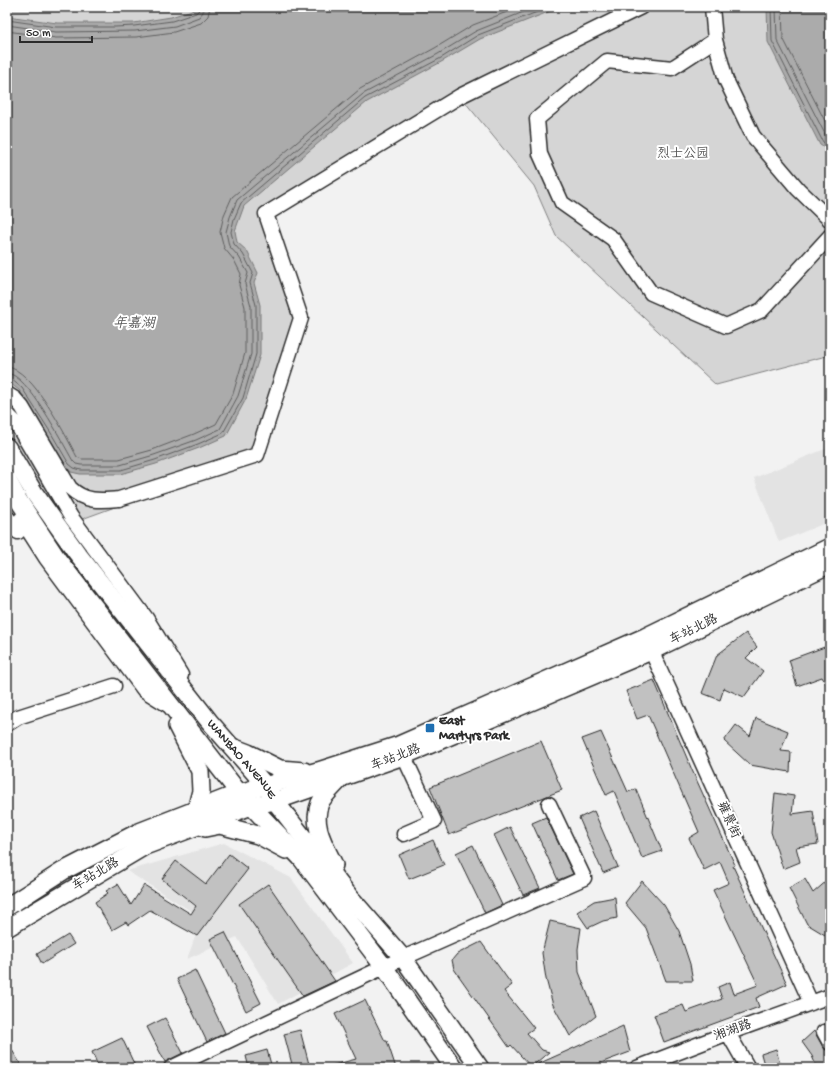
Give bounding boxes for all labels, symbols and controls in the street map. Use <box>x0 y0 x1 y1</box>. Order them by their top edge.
scale bar <box>20 18 92 44</box>
text: 50 m <box>26 27 51 41</box>
park label: 烈士公园 <box>657 146 709 162</box>
water label: 年嘉湖 <box>113 315 157 333</box>
street label: 车站北路 <box>667 611 721 648</box>
place label: East Martyrs Park <box>439 714 511 744</box>
street label: WANBAO AVENUE <box>204 716 280 802</box>
marker: East Martyrs Park <box>424 722 436 734</box>
street label: 车站北路 <box>369 741 423 774</box>
street label: 雍景街 <box>713 799 744 841</box>
street label: 车站北路 <box>69 854 122 895</box>
street label: 湘湖路 <box>712 1016 754 1045</box>

